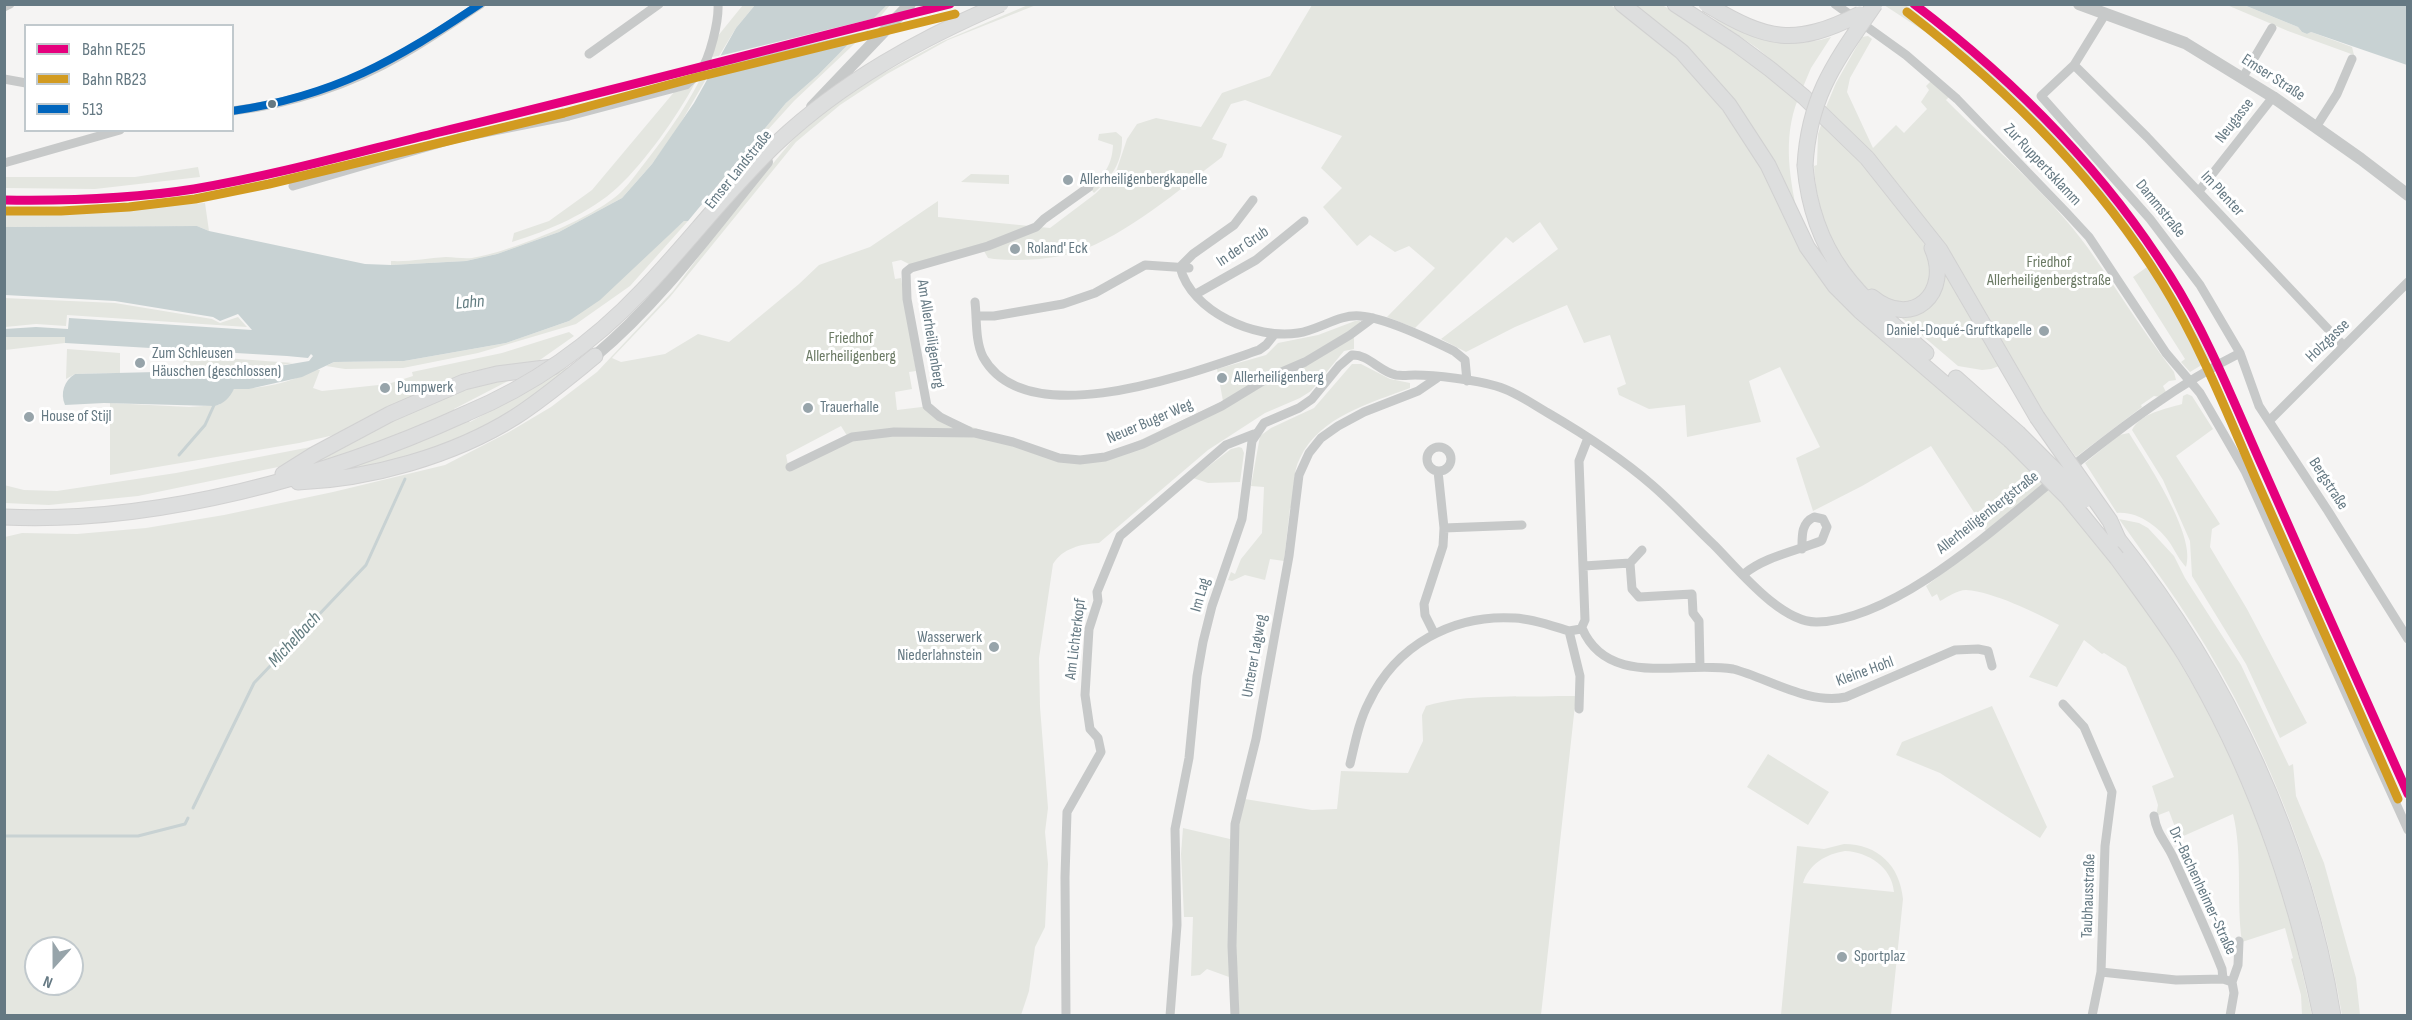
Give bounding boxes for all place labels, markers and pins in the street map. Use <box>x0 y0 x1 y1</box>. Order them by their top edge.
unlabelled marker <box>266 98 278 110</box>
place label: Allerheiligenbergkapelle <box>1080 170 1208 190</box>
marker: Allerheiligenbergkapelle <box>1061 173 1075 187</box>
place label: Roland' Eck <box>1027 239 1088 259</box>
marker: Roland' Eck <box>1008 242 1022 256</box>
place label: Daniel-Doqué-Gruftkapelle <box>1886 321 2032 341</box>
marker: Daniel-Doqué-Gruftkapelle <box>2037 324 2051 338</box>
place label: Zum Schleusen Häuschen (geschlossen) <box>152 344 281 382</box>
marker: Zum Schleusen Häuschen (geschlossen) <box>133 356 147 370</box>
place label: Allerheiligenberg <box>1234 368 1324 388</box>
marker: Allerheiligenberg <box>1215 371 1229 385</box>
place label: Pumpwerk <box>397 378 453 398</box>
marker: Pumpwerk <box>378 381 392 395</box>
place label: Trauerhalle <box>820 398 879 418</box>
marker: Trauerhalle <box>801 401 815 415</box>
place label: House of Stijl <box>41 407 111 427</box>
marker: House of Stijl <box>22 410 36 424</box>
place label: Wasserwerk Niederlahnstein <box>897 628 982 666</box>
marker: Wasserwerk Niederlahnstein <box>987 640 1001 654</box>
place label: Sportplaz <box>1854 947 1905 967</box>
marker: Sportplaz <box>1835 950 1849 964</box>

